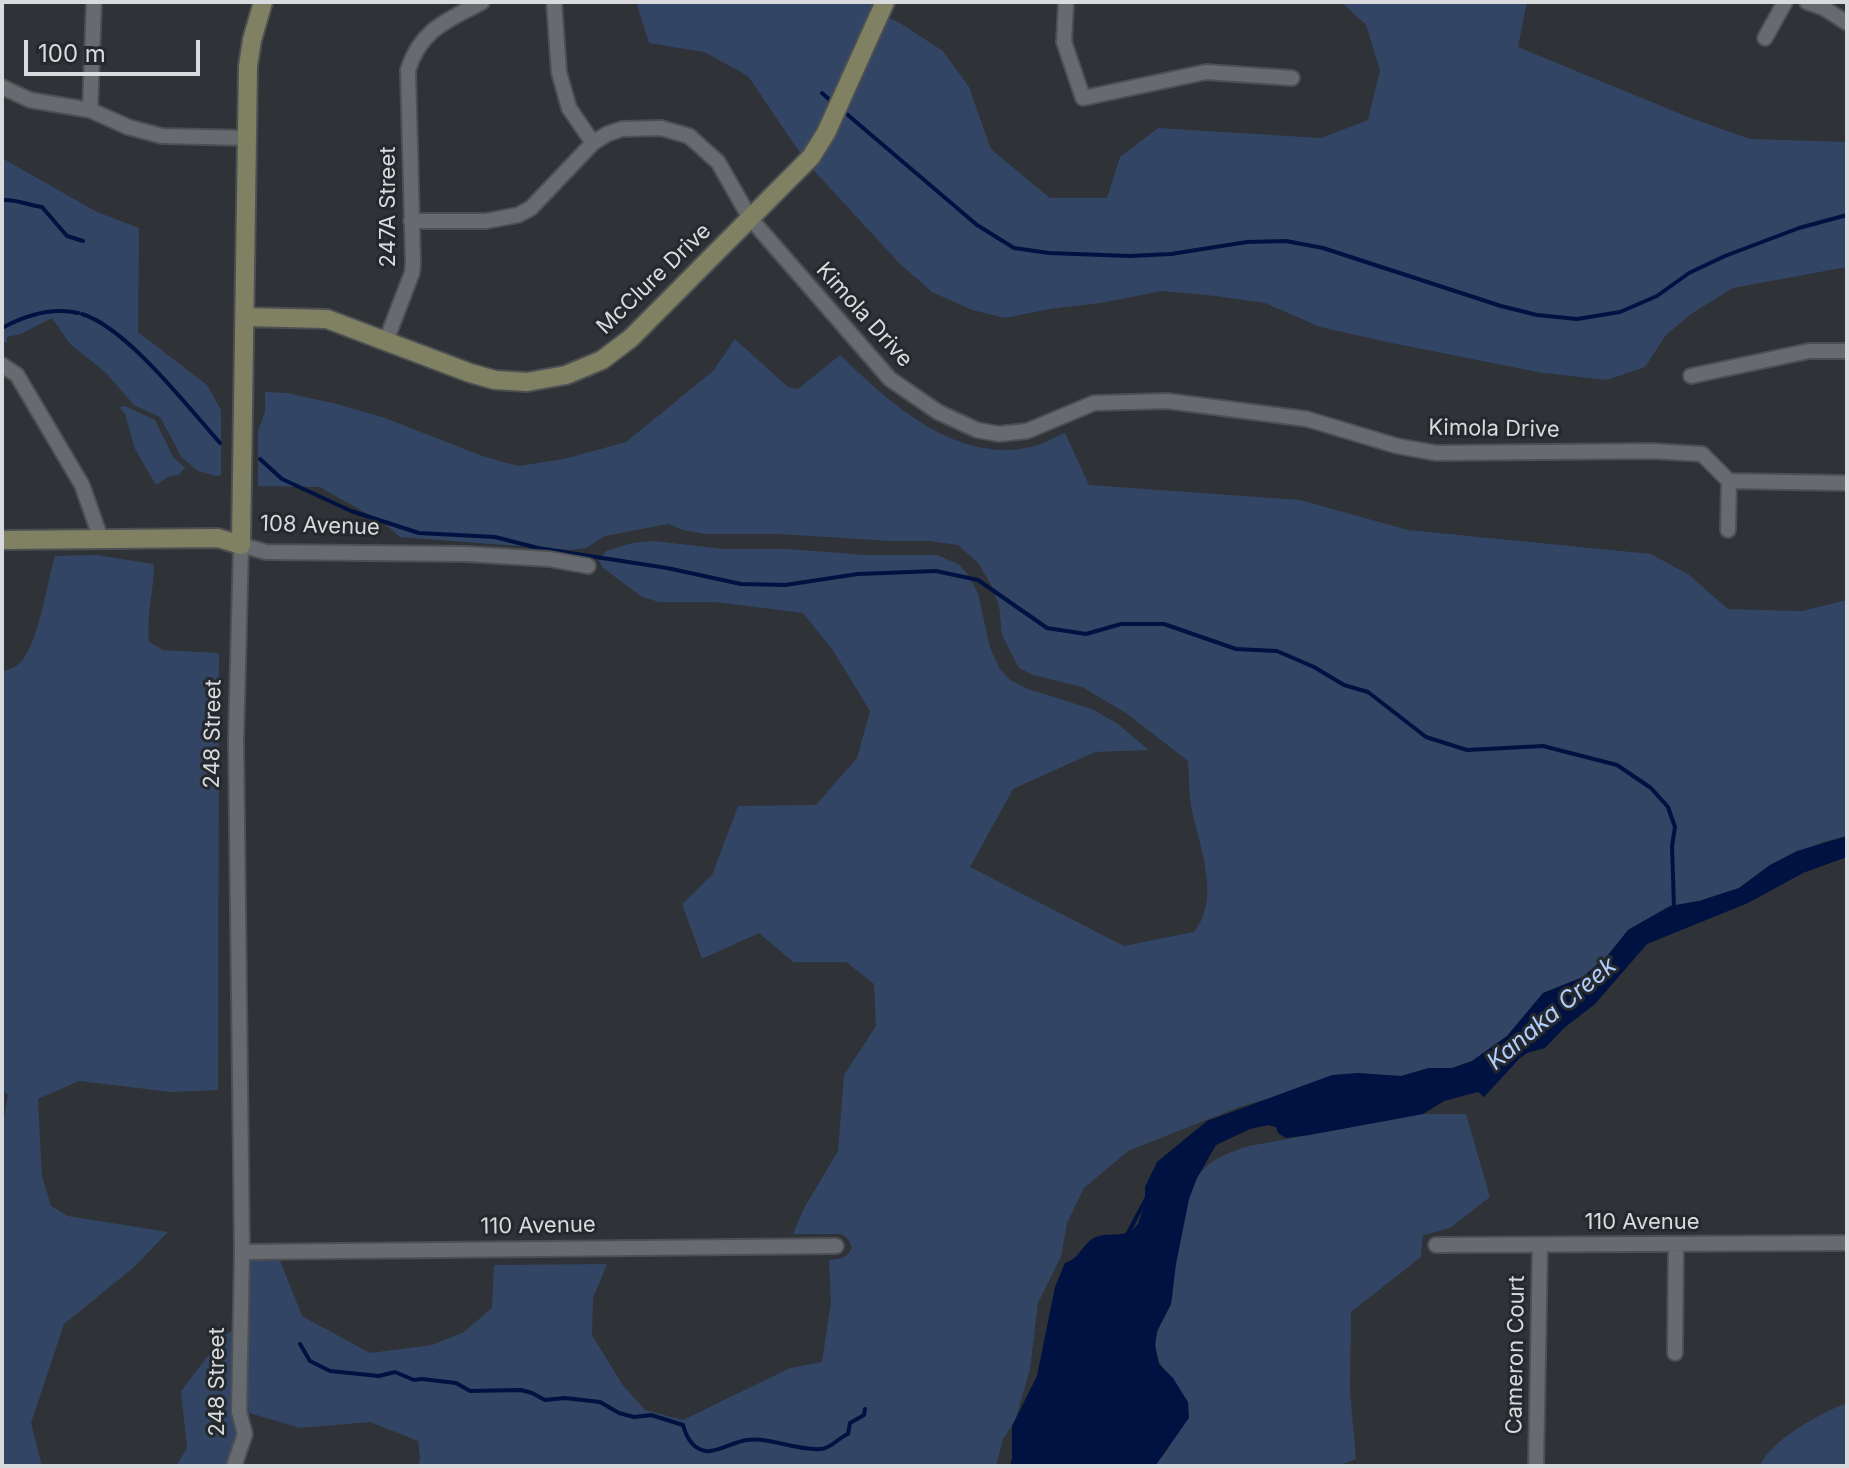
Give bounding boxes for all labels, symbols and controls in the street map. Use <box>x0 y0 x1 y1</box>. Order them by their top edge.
scale bar <box>28 24 204 74</box>
text: 100 m <box>38 39 106 68</box>
street label: 247A Street <box>375 147 401 267</box>
street label: McClure Drive <box>591 218 717 340</box>
street label: Kimola Drive <box>810 257 918 373</box>
street label: Kimola Drive <box>1428 415 1560 443</box>
street label: 108 Avenue <box>260 511 380 541</box>
street label: 248 Street <box>199 679 227 789</box>
water label: Kanaka Creek <box>1481 952 1623 1076</box>
street label: 110 Avenue <box>1584 1209 1700 1235</box>
street label: 110 Avenue <box>480 1212 596 1240</box>
street label: Cameron Court <box>1501 1275 1531 1435</box>
street label: 248 Street <box>204 1327 230 1437</box>

